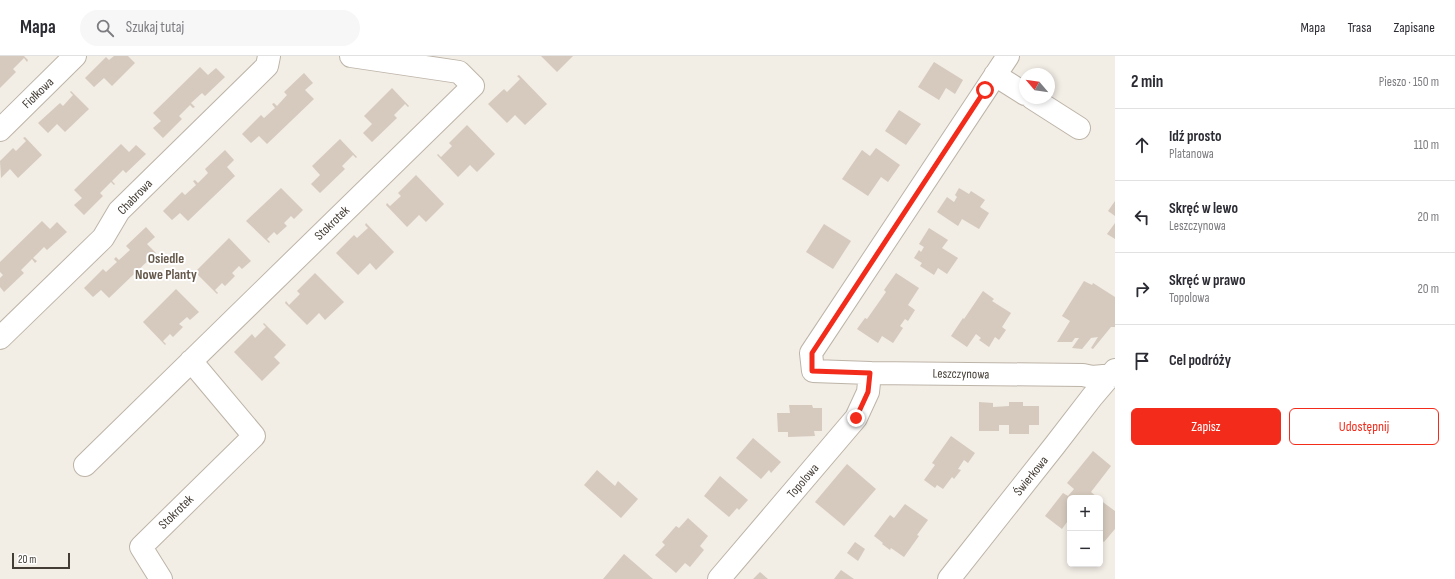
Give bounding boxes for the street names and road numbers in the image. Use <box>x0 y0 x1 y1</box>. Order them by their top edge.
street label: Fiołkowa <box>19 74 57 112</box>
street label: Chabrowa <box>114 176 156 218</box>
street label: Stokrotek <box>311 202 353 244</box>
street label: Leszczynowa <box>932 366 990 382</box>
street label: Świerkowa <box>1010 453 1052 499</box>
street label: Topolowa <box>784 460 822 502</box>
street label: Stokrotek <box>155 491 197 533</box>

